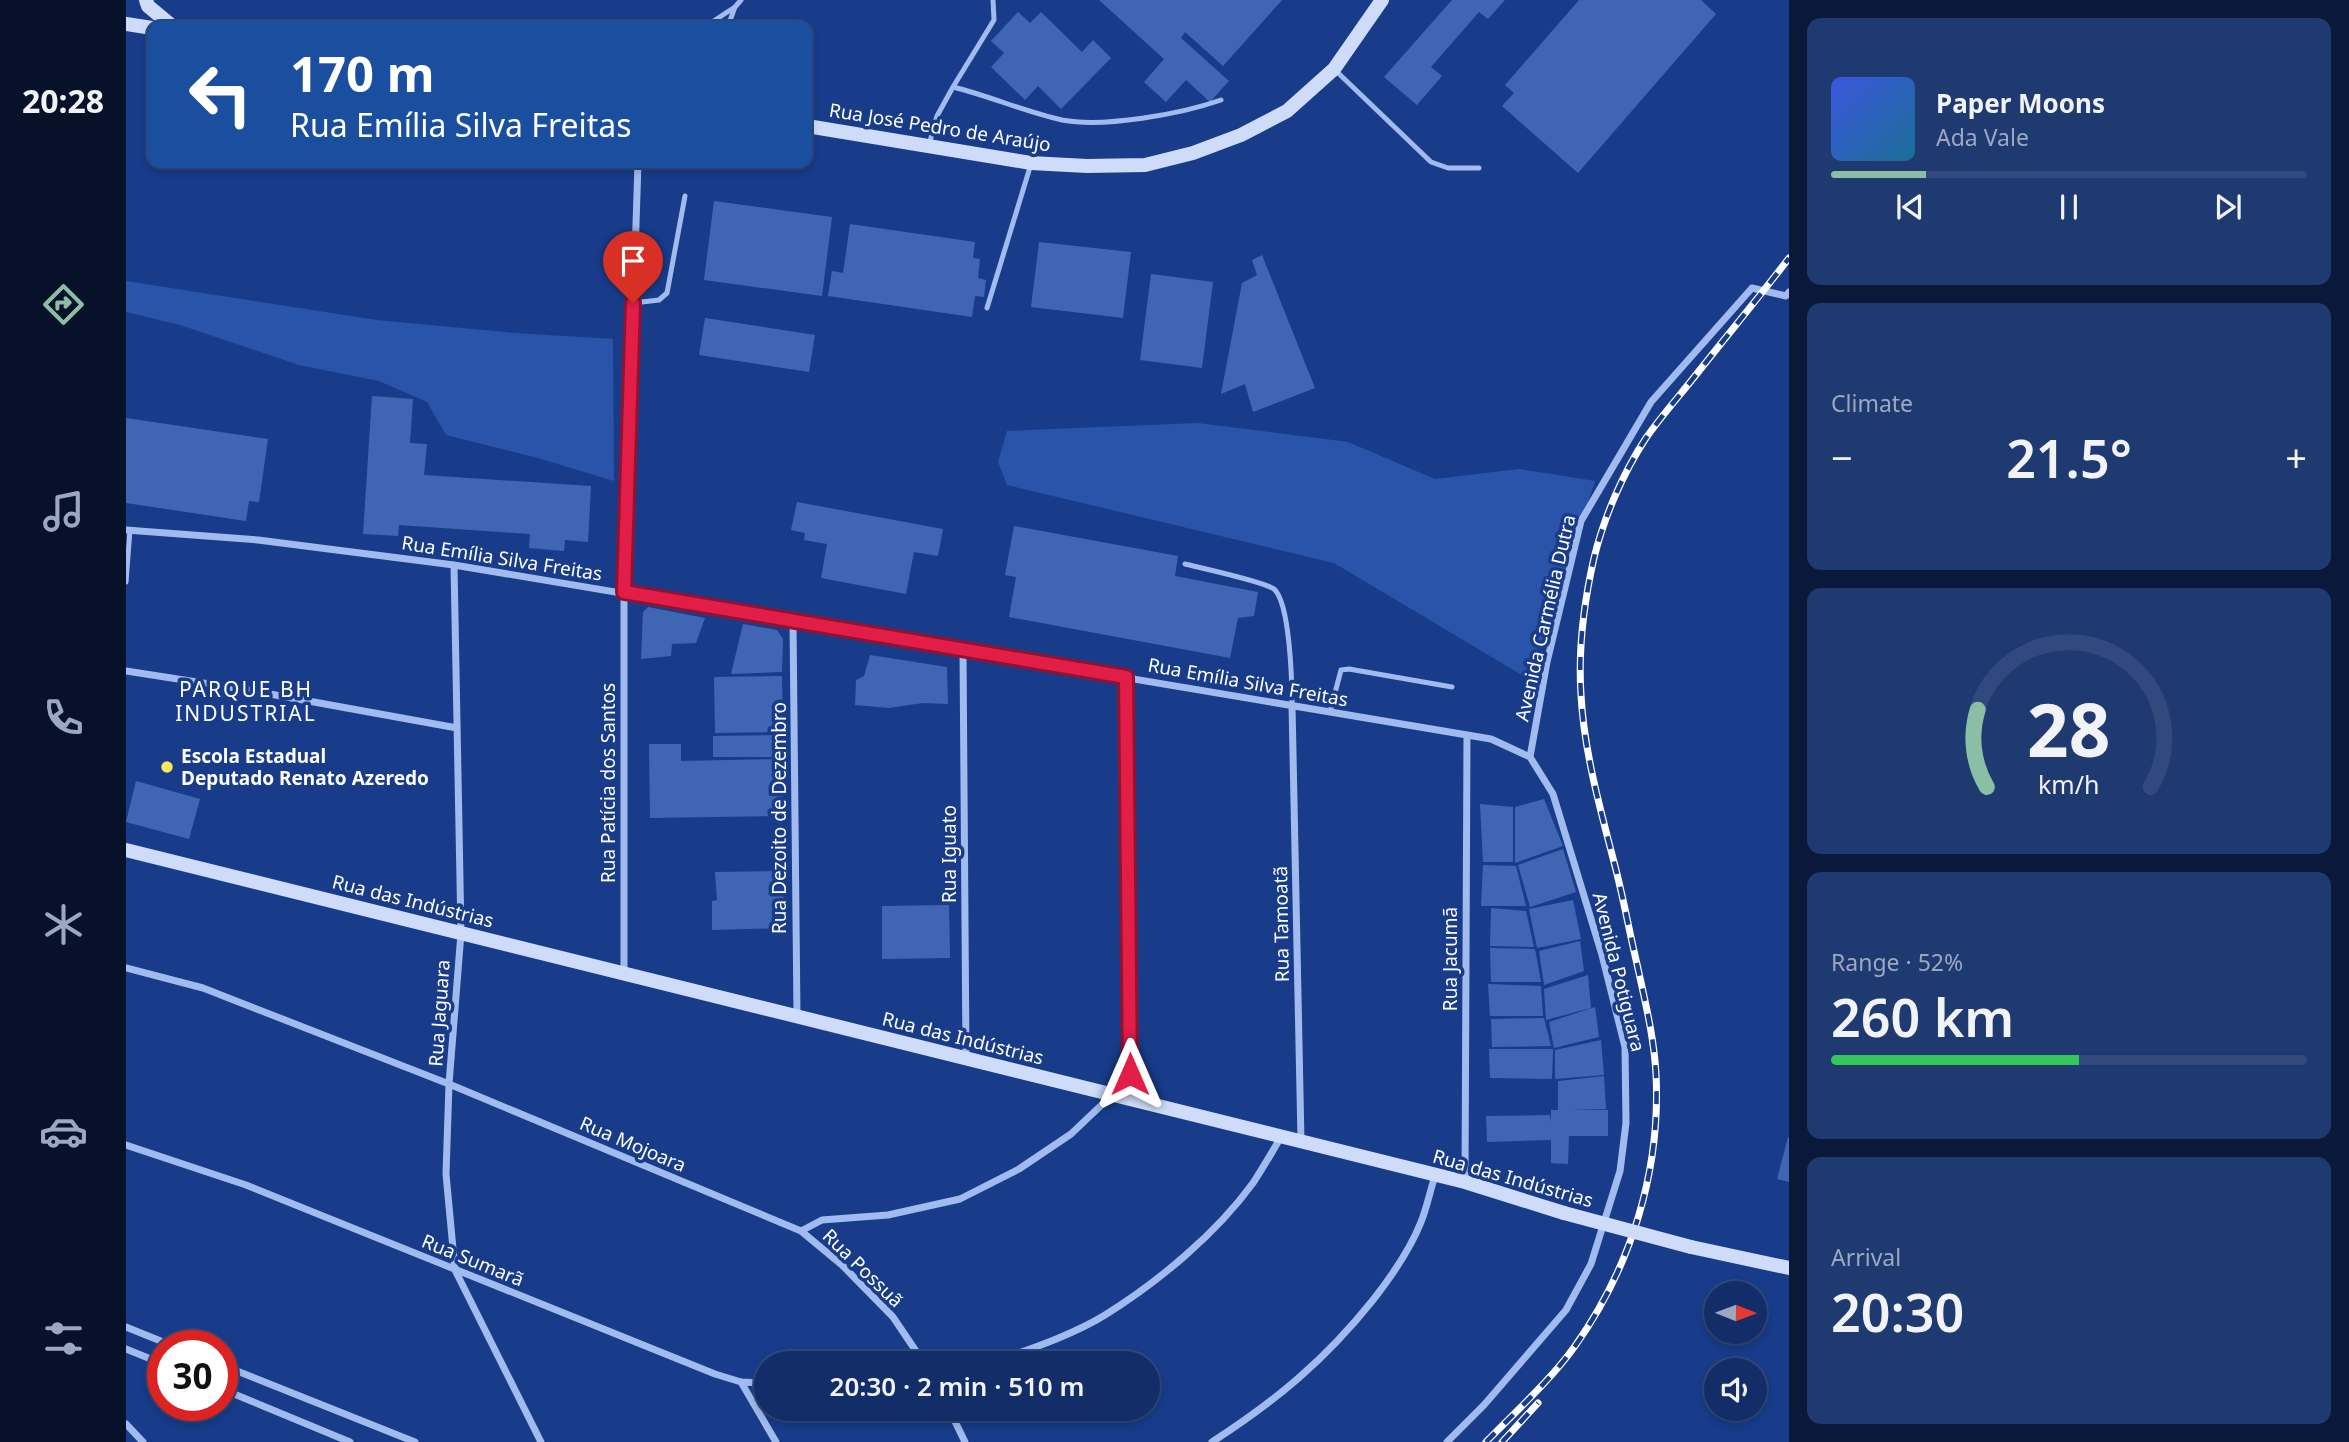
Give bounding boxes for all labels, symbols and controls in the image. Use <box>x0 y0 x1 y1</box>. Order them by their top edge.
text: 170 m <box>290 40 435 106</box>
icon: left <box>175 49 266 140</box>
text: 20:28 <box>22 79 104 122</box>
text: Paper Moons <box>1936 85 2105 121</box>
street label: Rua José Pedro de Araújo <box>827 97 1053 157</box>
text: Rua Emília Silva Freitas <box>290 103 632 146</box>
text: Ada Vale <box>1936 121 2029 153</box>
icon: previous <box>1891 188 1929 226</box>
icon: pause <box>2050 188 2088 226</box>
icon: next <box>2209 188 2247 226</box>
pin <box>603 231 663 303</box>
icon: arrive <box>614 242 652 280</box>
icon: directions <box>39 280 88 329</box>
text: Climate <box>1831 387 1913 419</box>
text: 21.5° <box>2006 422 2132 493</box>
text: − <box>1831 431 1853 483</box>
text: + <box>2285 431 2307 483</box>
icon: music <box>39 487 88 536</box>
street label: Avenida Carmélia Dutra <box>1509 512 1581 724</box>
street label: Rua Emília Silva Freitas <box>400 529 604 587</box>
street label: Rua Emília Silva Freitas <box>1146 652 1350 712</box>
district label: PARQUE BH INDUSTRIAL <box>175 675 317 727</box>
text: 28 <box>2027 679 2111 778</box>
street label: Rua Patícia dos Santos <box>595 683 621 883</box>
icon: phone <box>39 693 88 742</box>
street label: Rua Dezoito de Dezembro <box>766 702 792 934</box>
place label: Escola Estadual Deputado Renato Azeredo <box>181 743 429 791</box>
marker: Escola Estadual Deputado Renato Azeredo <box>159 759 175 775</box>
text: km/h <box>2038 767 2100 801</box>
street label: Rua Iguato <box>936 805 962 903</box>
street label: Rua Tamoatã <box>1267 866 1295 982</box>
street label: Rua das Indústrias <box>330 868 496 934</box>
street label: Avenida Potiguara <box>1587 890 1651 1054</box>
icon: climate <box>39 900 88 949</box>
street label: Rua Jacumã <box>1437 907 1463 1011</box>
text: Range · 52% <box>1831 946 1963 978</box>
street label: Rua Jaguara <box>422 959 456 1067</box>
text: 260 km <box>1831 981 2014 1052</box>
street label: Rua das Indústrias <box>880 1005 1046 1071</box>
position arrow <box>1093 1037 1167 1111</box>
icon: car <box>39 1107 88 1156</box>
street label: Rua Mojoara <box>576 1110 690 1178</box>
street label: Rua das Indústrias <box>1430 1143 1596 1213</box>
street label: Rua Possuã <box>817 1223 909 1313</box>
street label: Rua Sumarã <box>418 1228 528 1292</box>
text: Arrival <box>1831 1241 1901 1273</box>
text: 20:30 <box>1831 1276 1964 1347</box>
north arrow <box>1704 1281 1768 1344</box>
map controls <box>1704 1281 1767 1421</box>
icon: filters <box>39 1314 88 1363</box>
speed limit sign: 30 <box>147 1330 238 1421</box>
button: sound <box>1704 1358 1767 1421</box>
text: 20:30 · 2 min · 510 m <box>830 1368 1084 1404</box>

